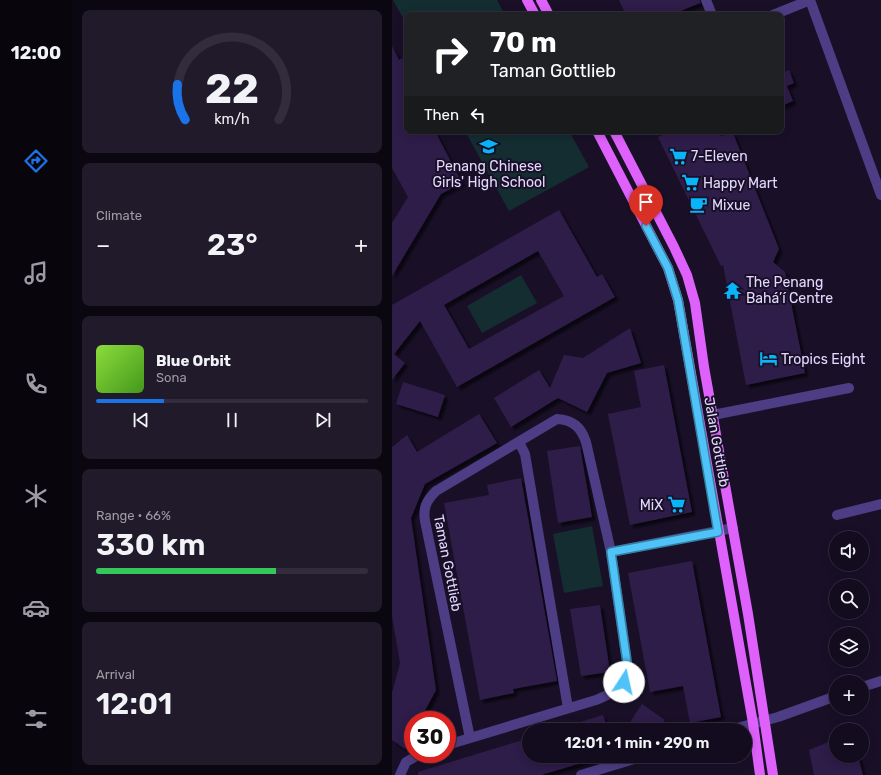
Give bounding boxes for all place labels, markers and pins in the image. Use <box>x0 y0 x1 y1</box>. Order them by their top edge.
school or university icon: Penang Chinese Girls' High School <box>479 136 499 156</box>
supermarket icon: 7-Eleven <box>668 146 688 166</box>
place label: 7-Eleven <box>691 148 748 165</box>
place label: Penang Chinese Girls' High School <box>432 158 546 191</box>
supermarket icon: Happy Mart <box>680 173 700 193</box>
place label: Happy Mart <box>703 175 778 192</box>
pin <box>629 185 663 226</box>
cafe icon: Mixue <box>689 195 709 215</box>
place label: Mixue <box>712 197 750 214</box>
place label: The Penang Bahá’í Centre <box>746 274 833 307</box>
temple icon: The Penang Bahá’í Centre <box>723 280 743 300</box>
hotel icon: Tropics Eight <box>758 349 778 369</box>
place label: Tropics Eight <box>781 351 866 368</box>
supermarket icon: MiX <box>666 495 686 515</box>
place label: MiX <box>640 497 663 514</box>

